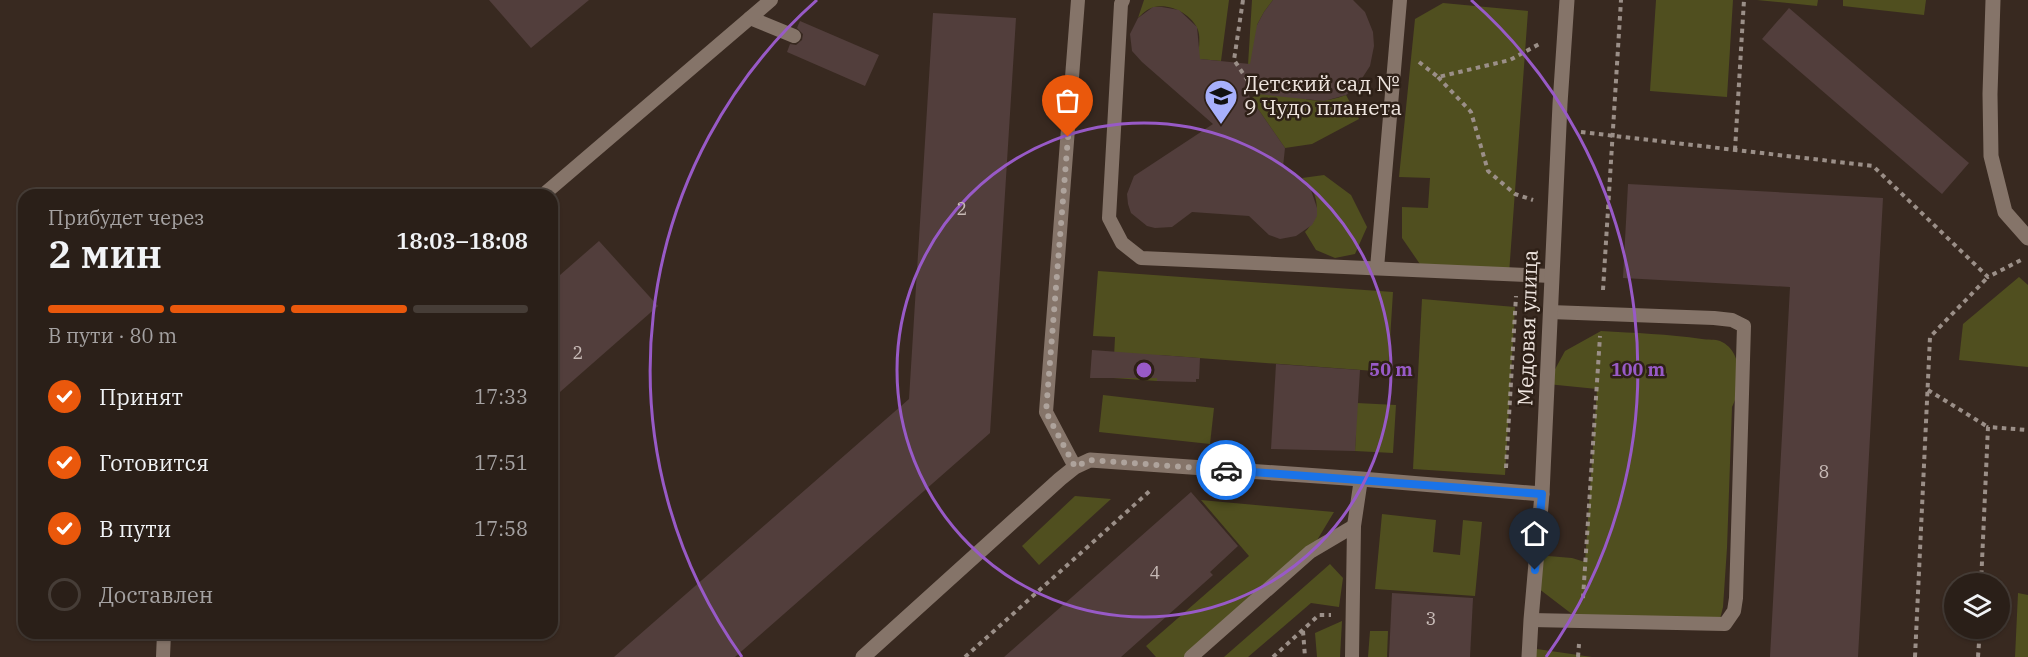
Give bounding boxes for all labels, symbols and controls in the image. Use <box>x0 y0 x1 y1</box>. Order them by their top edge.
place label: Детский сад № 9 Чудо планета <box>1244 69 1402 121</box>
pin <box>1042 75 1093 137</box>
school or university icon: Детский сад № 9 Чудо планета <box>1203 78 1239 125</box>
icon: bag <box>1051 84 1084 117</box>
house number: 2 <box>957 197 967 220</box>
text: Прибудет через <box>48 204 204 231</box>
text: 18:03–18:08 <box>396 226 528 255</box>
text: 2 мин <box>48 228 162 279</box>
street label: Медовая улица <box>1510 249 1544 407</box>
text: В пути · 80 m <box>48 322 177 349</box>
house number: 2 <box>573 341 583 364</box>
text: 50 m <box>1369 358 1413 381</box>
text: 100 m <box>1611 358 1666 381</box>
centre of rings <box>1134 360 1154 380</box>
icon: check <box>48 380 81 413</box>
text: Принят <box>99 382 183 411</box>
text: 17:33 <box>474 383 528 410</box>
courier <box>1196 440 1256 500</box>
icon: check <box>48 446 81 479</box>
text: Готовится <box>99 448 209 477</box>
text: 17:51 <box>474 449 528 476</box>
icon: car <box>1210 454 1243 487</box>
house number: 8 <box>1819 460 1829 483</box>
pin <box>1509 508 1560 570</box>
icon: check <box>48 512 81 545</box>
text: В пути <box>99 514 171 543</box>
text: 17:58 <box>474 515 528 542</box>
icon: home <box>1518 517 1551 550</box>
house number: 4 <box>1150 561 1160 584</box>
map controls <box>1944 573 2010 639</box>
button: layers <box>1944 573 2010 639</box>
text: Доставлен <box>99 580 213 609</box>
house number: 3 <box>1426 607 1436 630</box>

